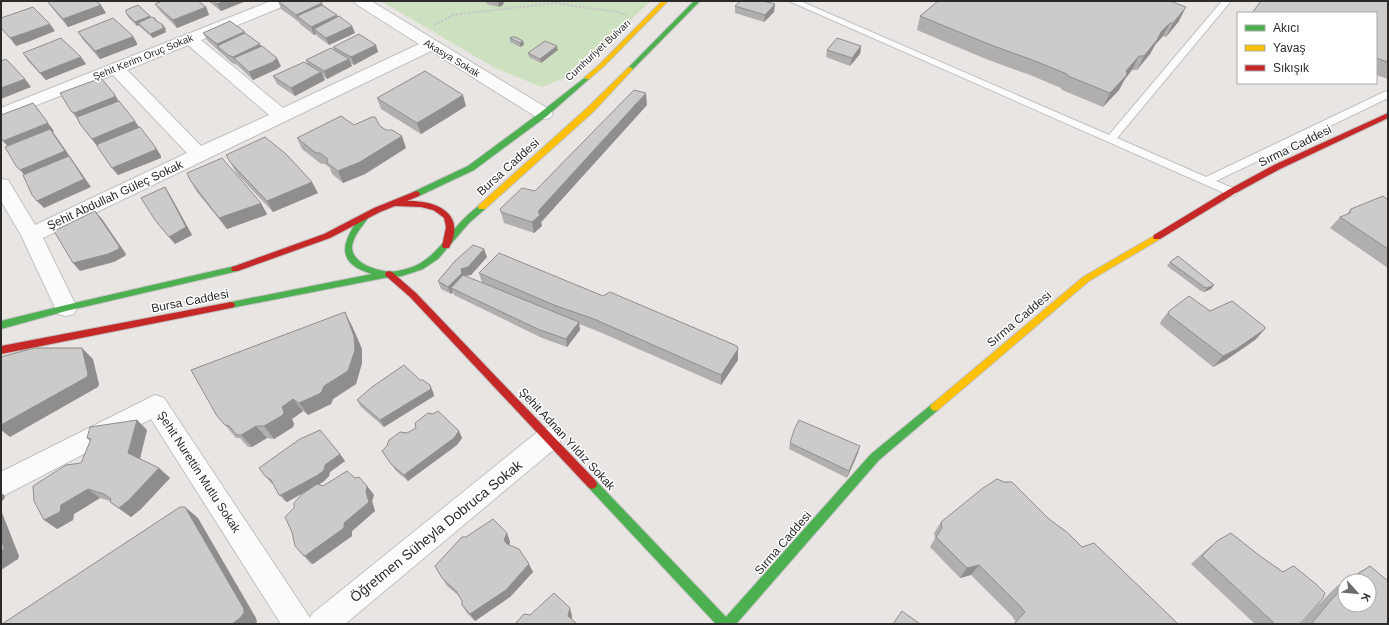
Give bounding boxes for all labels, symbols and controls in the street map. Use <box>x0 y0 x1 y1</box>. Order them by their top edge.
legend <box>1237 12 1377 84</box>
street label: Cumhuriyet Bulvarı <box>563 17 633 83</box>
text: Akıcı <box>1273 21 1300 35</box>
street label: Şehit Kerim Oruç Sokak <box>91 32 195 82</box>
street label: Akasya Sokak <box>422 37 483 80</box>
text: Yavaş <box>1273 41 1305 55</box>
text: Sıkışık <box>1273 61 1310 75</box>
street label: Sırma Caddesi <box>1256 122 1334 170</box>
street label: Bursa Caddesi <box>474 135 542 199</box>
street label: Şehit Abdullah Güleç Sokak <box>45 157 186 233</box>
street label: Bursa Caddesi <box>150 287 230 315</box>
street label: Sırma Caddesi <box>984 288 1054 350</box>
street label: Şehit Adnan Yıldız Sokak <box>516 385 619 494</box>
street label: Şehit Nurettin Mutlu Sokak <box>154 409 244 536</box>
street label: Öğretmen Süheyla Dobruca Sokak <box>346 455 526 605</box>
street label: Sırma Caddesi <box>752 508 814 578</box>
north arrow <box>1337 573 1377 613</box>
text: K <box>1359 591 1373 604</box>

